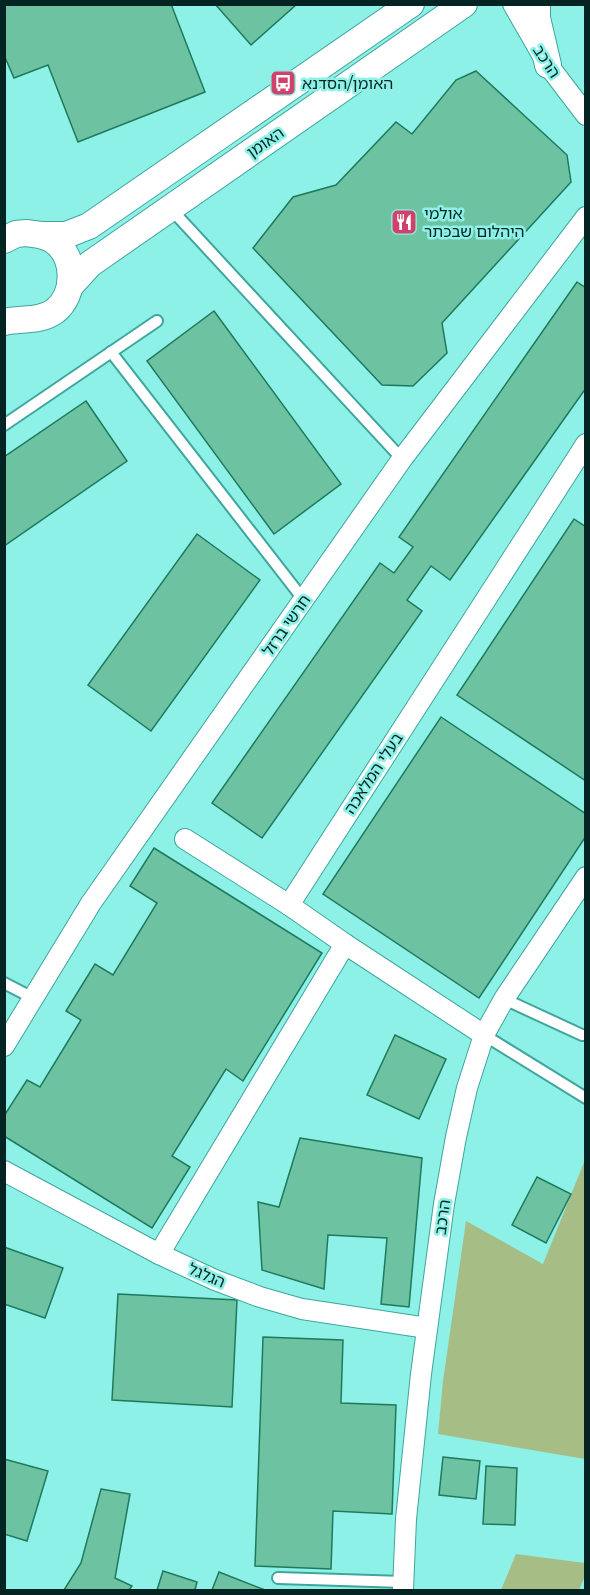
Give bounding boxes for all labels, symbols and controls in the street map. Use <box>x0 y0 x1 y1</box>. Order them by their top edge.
street label: הרכב <box>529 41 564 81</box>
bus stop icon: האומן/הסדנא <box>268 68 298 98</box>
place label: האומן/הסדנא <box>302 74 393 93</box>
street label: האומן <box>243 123 287 162</box>
place label: אולמי היהלום שבכתר <box>424 204 525 241</box>
restaurant icon: אולמי היהלום שבכתר <box>389 207 419 237</box>
street label: חרשי ברזל <box>258 591 314 660</box>
street label: בעלי המלאכה <box>340 729 407 818</box>
street label: הרכב <box>431 1198 454 1236</box>
street label: הגלגל <box>186 1259 228 1292</box>

